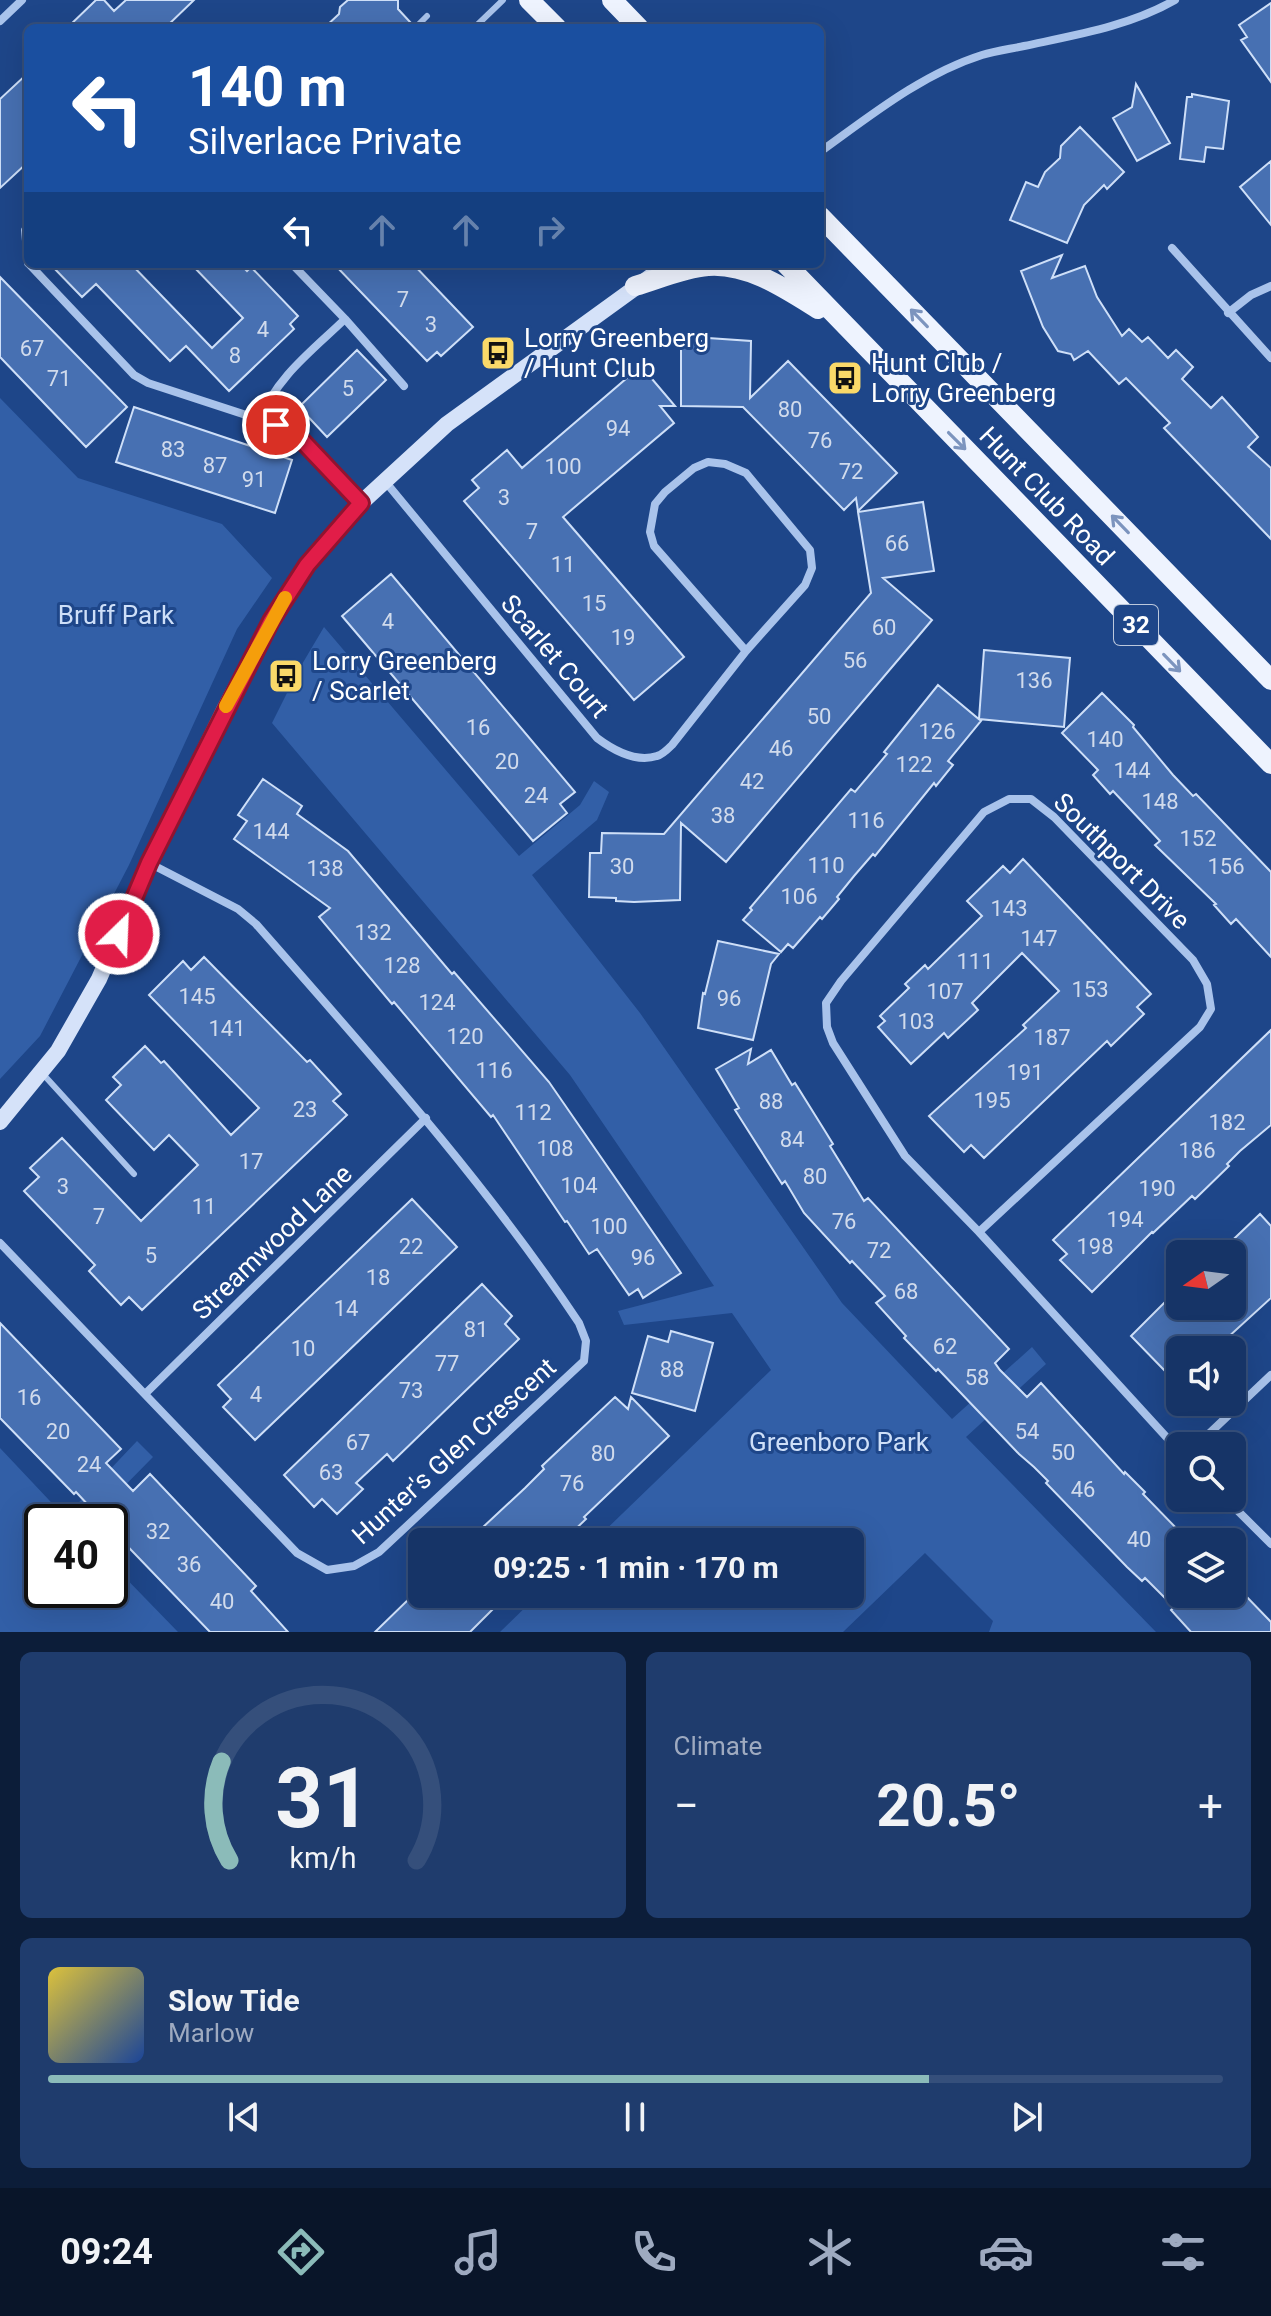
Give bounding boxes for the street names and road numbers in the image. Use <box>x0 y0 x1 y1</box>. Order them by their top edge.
street label: Hunt Club Road <box>974 421 1120 571</box>
street label: Scarlet Court <box>495 588 615 724</box>
road number: 32 <box>1114 605 1158 645</box>
street label: Southport Drive <box>1048 787 1196 935</box>
street label: Streamwood Lane <box>186 1158 358 1326</box>
street label: Hunter's Glen Crescent <box>346 1352 562 1550</box>

